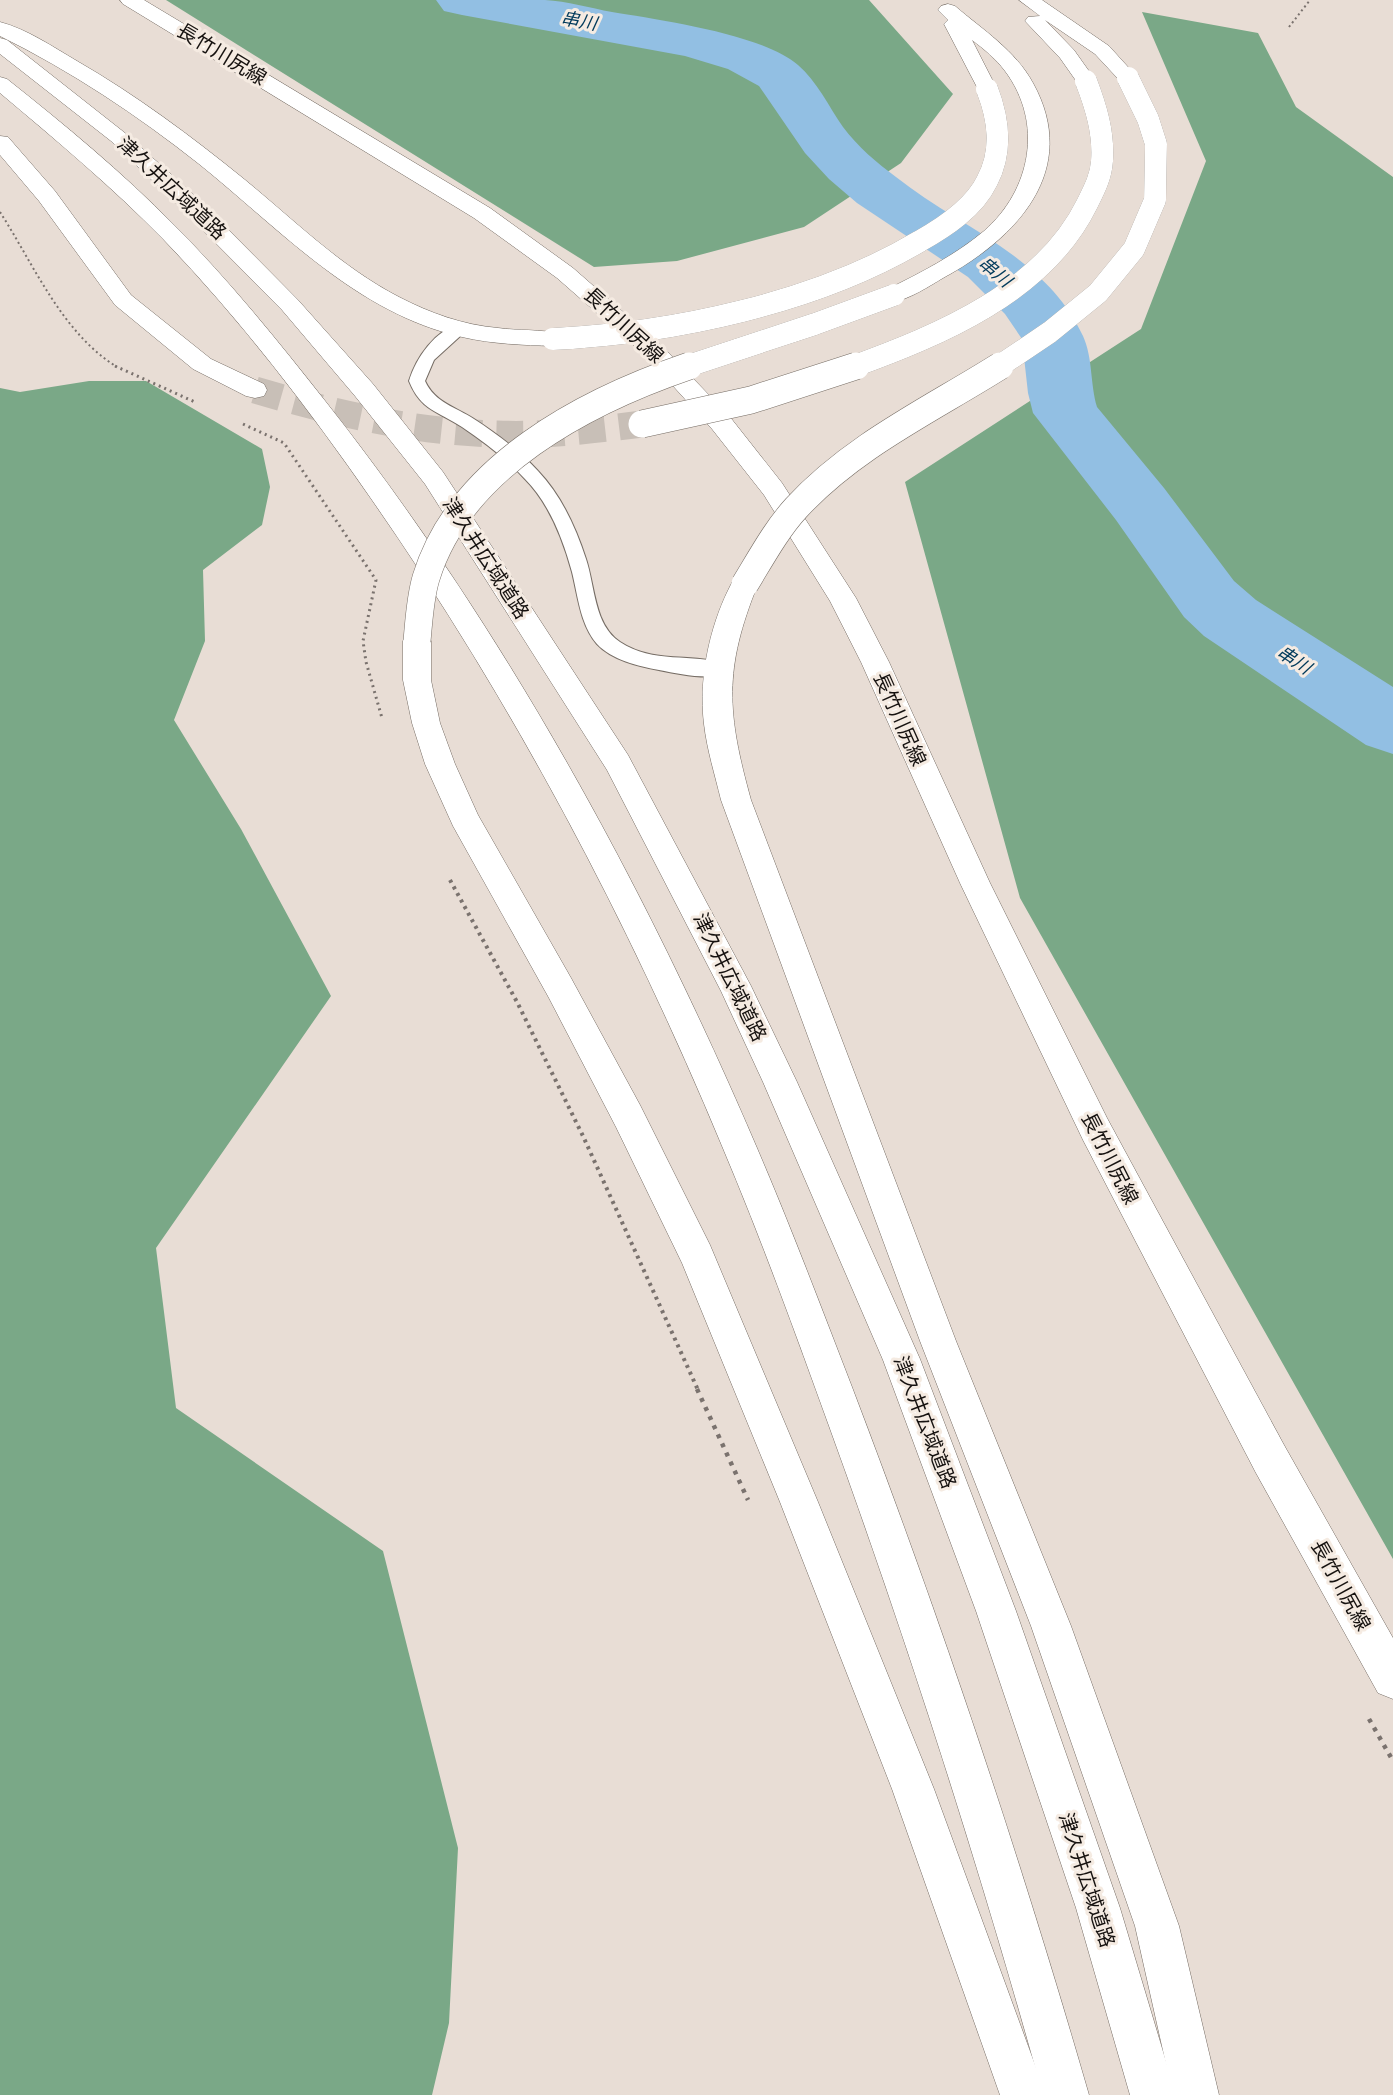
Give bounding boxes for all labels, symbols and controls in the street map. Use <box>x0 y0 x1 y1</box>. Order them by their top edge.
water label: 串川 <box>559 7 601 35</box>
street label: 長竹川尻線 <box>173 18 271 90</box>
street label: 津久井広域道路 <box>113 131 231 245</box>
water label: 串川 <box>974 252 1017 293</box>
street label: 長竹川尻線 <box>579 282 669 368</box>
street label: 津久井広域道路 <box>438 493 534 623</box>
water label: 串川 <box>1273 641 1317 680</box>
street label: 長竹川尻線 <box>869 668 931 770</box>
street label: 津久井広域道路 <box>689 909 771 1045</box>
street label: 長竹川尻線 <box>1077 1108 1143 1208</box>
street label: 津久井広域道路 <box>889 1352 961 1492</box>
street label: 長竹川尻線 <box>1306 1535 1376 1635</box>
street label: 津久井広域道路 <box>1054 1810 1120 1950</box>

